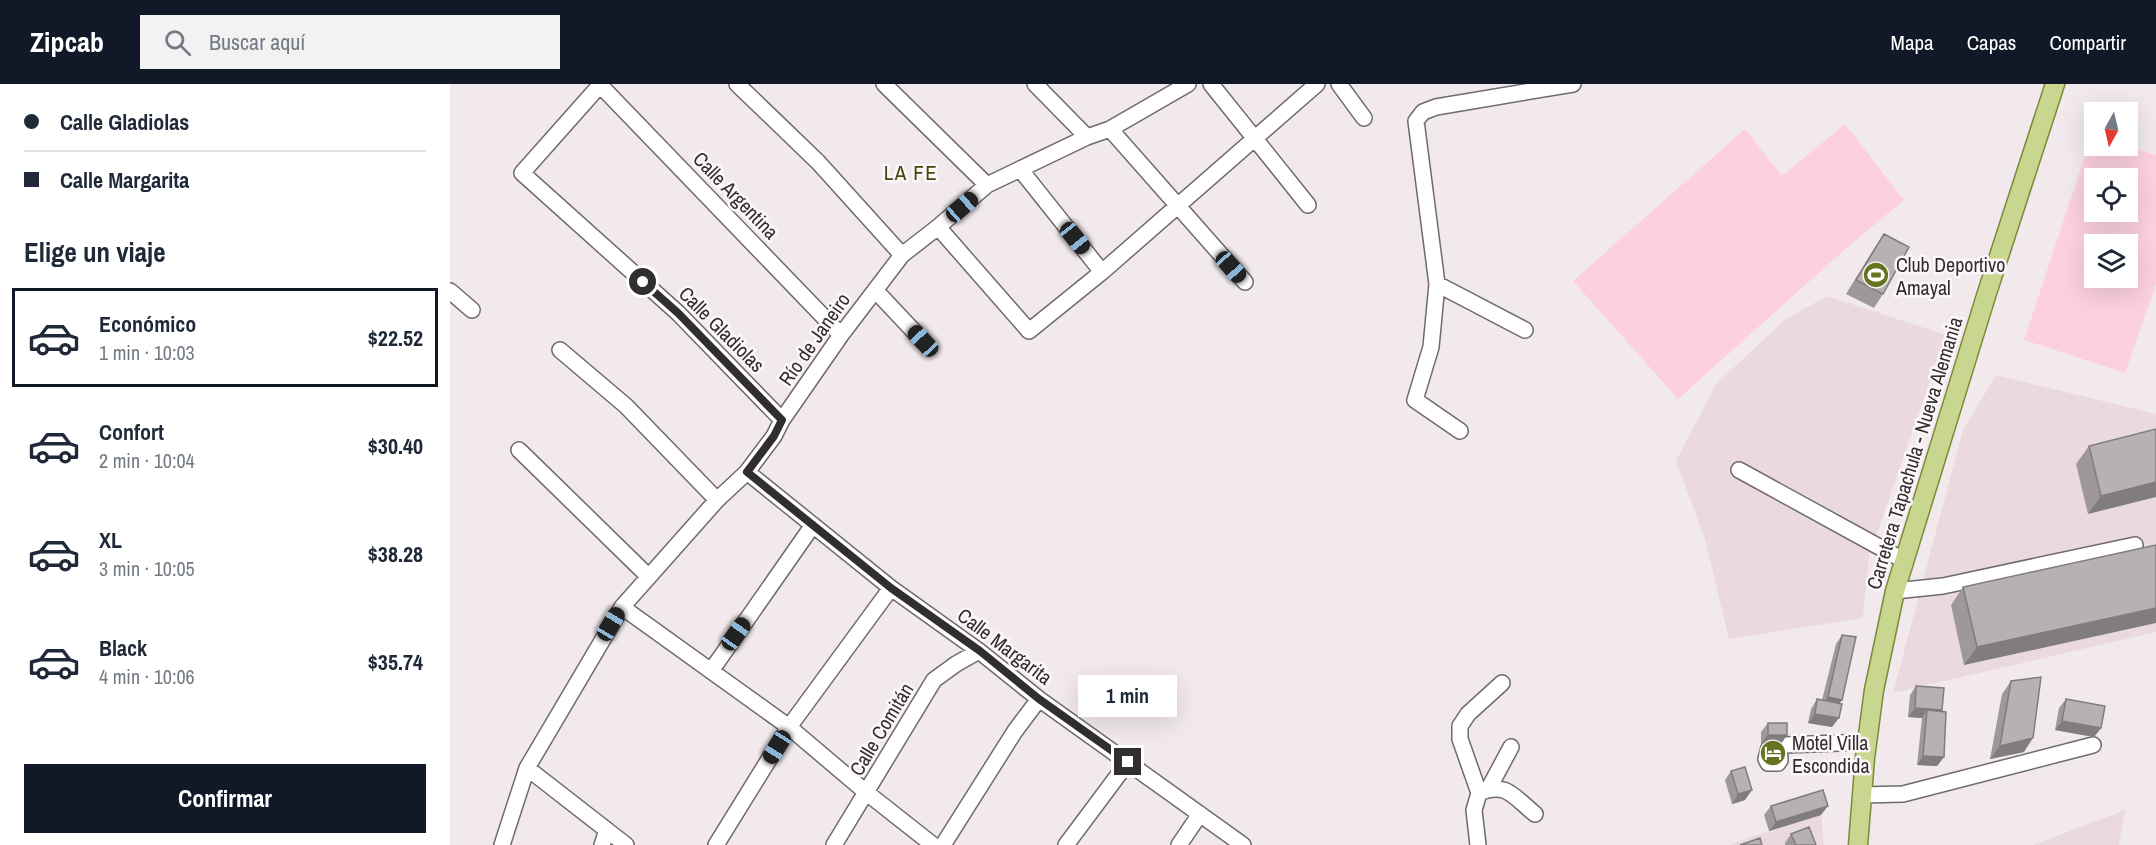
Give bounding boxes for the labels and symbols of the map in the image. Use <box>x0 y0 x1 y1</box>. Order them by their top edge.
north arrow <box>2084 102 2138 156</box>
street label: Calle Argentina <box>687 145 785 245</box>
district label: LA FE <box>884 158 938 187</box>
car <box>943 188 981 226</box>
car <box>1057 218 1093 258</box>
car <box>1212 248 1250 286</box>
place label: Club Deportivo Amayal <box>1895 251 2005 301</box>
sports icon: Club Deportivo Amayal <box>1861 260 1891 290</box>
route start <box>629 268 656 295</box>
street label: Calle Gladiolas <box>673 280 771 378</box>
street label: Río de Janeiro <box>772 287 856 391</box>
street label: Carretera Tapachula - Nueva Alemania <box>1860 313 1968 593</box>
car <box>904 322 942 360</box>
street label: Calle Margarita <box>952 601 1058 691</box>
car <box>594 604 628 644</box>
car <box>718 614 754 654</box>
callout: 1 min <box>1078 675 1178 717</box>
street label: Calle Comitán <box>843 678 919 780</box>
car <box>760 727 794 767</box>
place label: Motel Villa Escondida <box>1792 729 1870 779</box>
hotel icon: Motel Villa Escondida <box>1758 738 1788 768</box>
route end <box>1114 748 1141 775</box>

